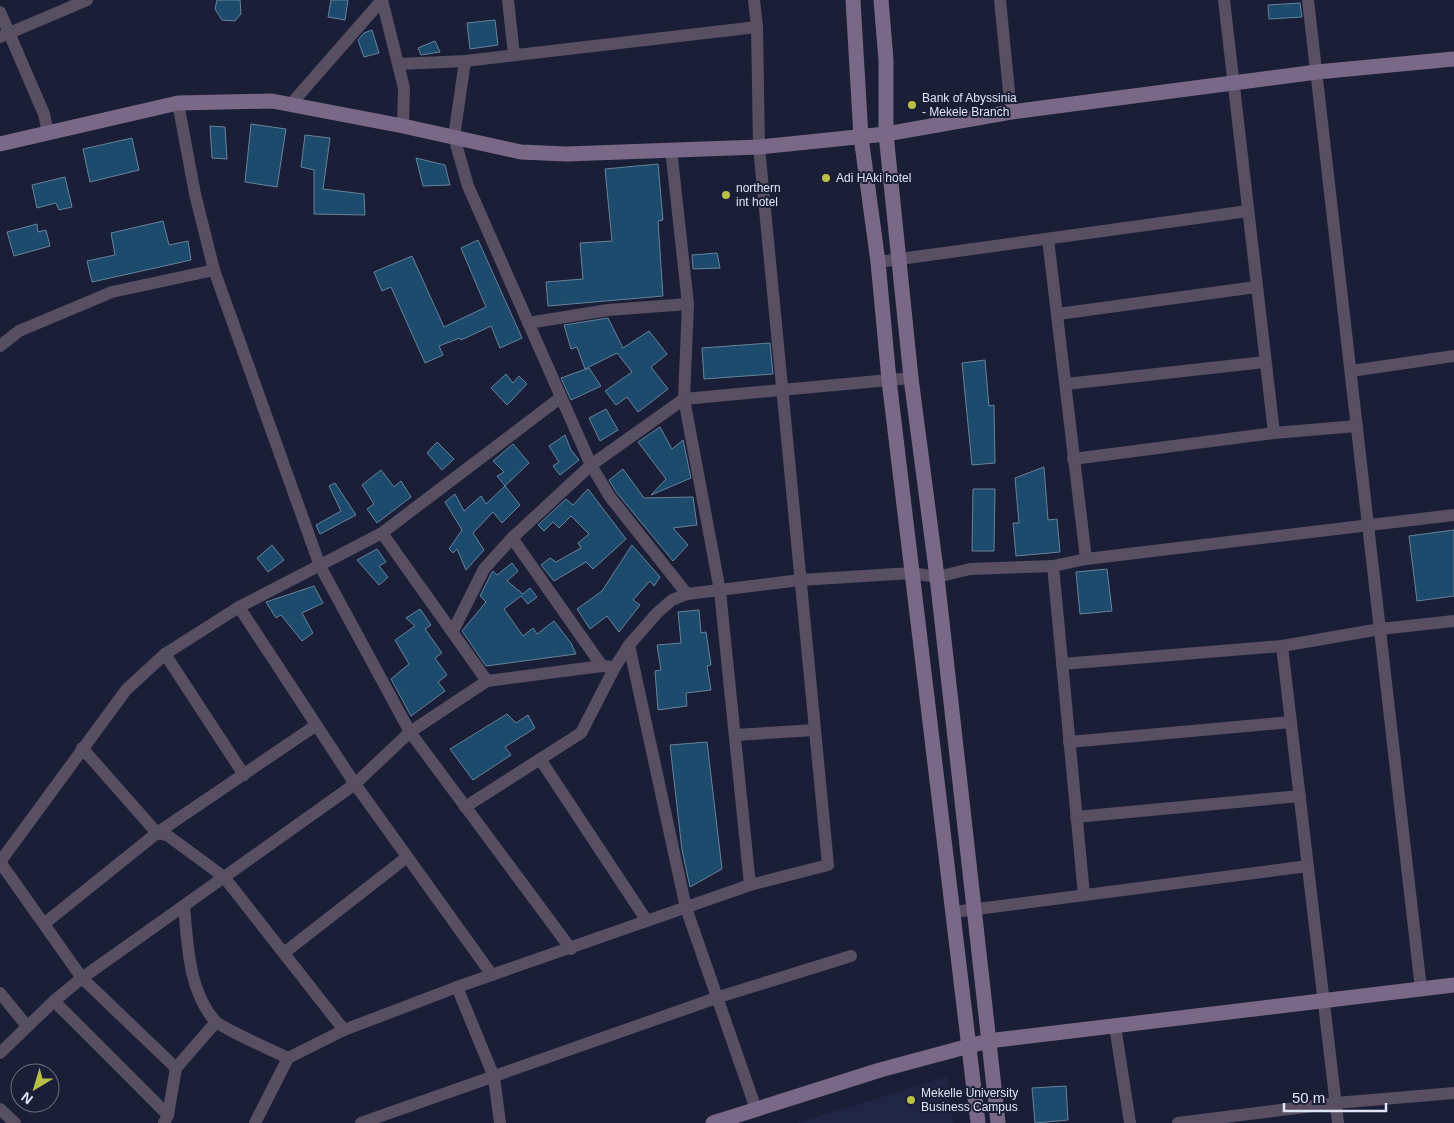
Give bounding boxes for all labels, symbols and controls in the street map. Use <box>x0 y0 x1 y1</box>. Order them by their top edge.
place label: Bank of Abyssinia - Mekele Branch <box>922 91 1017 119</box>
marker: Bank of Abyssinia - Mekele Branch <box>906 99 918 111</box>
place label: Adi HAki hotel <box>836 171 911 185</box>
marker: Adi HAki hotel <box>820 172 832 184</box>
place label: northern int hotel <box>736 181 781 209</box>
marker: northern int hotel <box>720 189 732 201</box>
north arrow <box>10 1063 60 1113</box>
scale bar <box>1284 1080 1386 1112</box>
place label: Mekelle University Business Campus <box>921 1086 1018 1114</box>
text: N <box>18 1089 36 1108</box>
text: 50 m <box>1292 1089 1325 1106</box>
marker: Mekelle University Business Campus <box>905 1094 917 1106</box>

